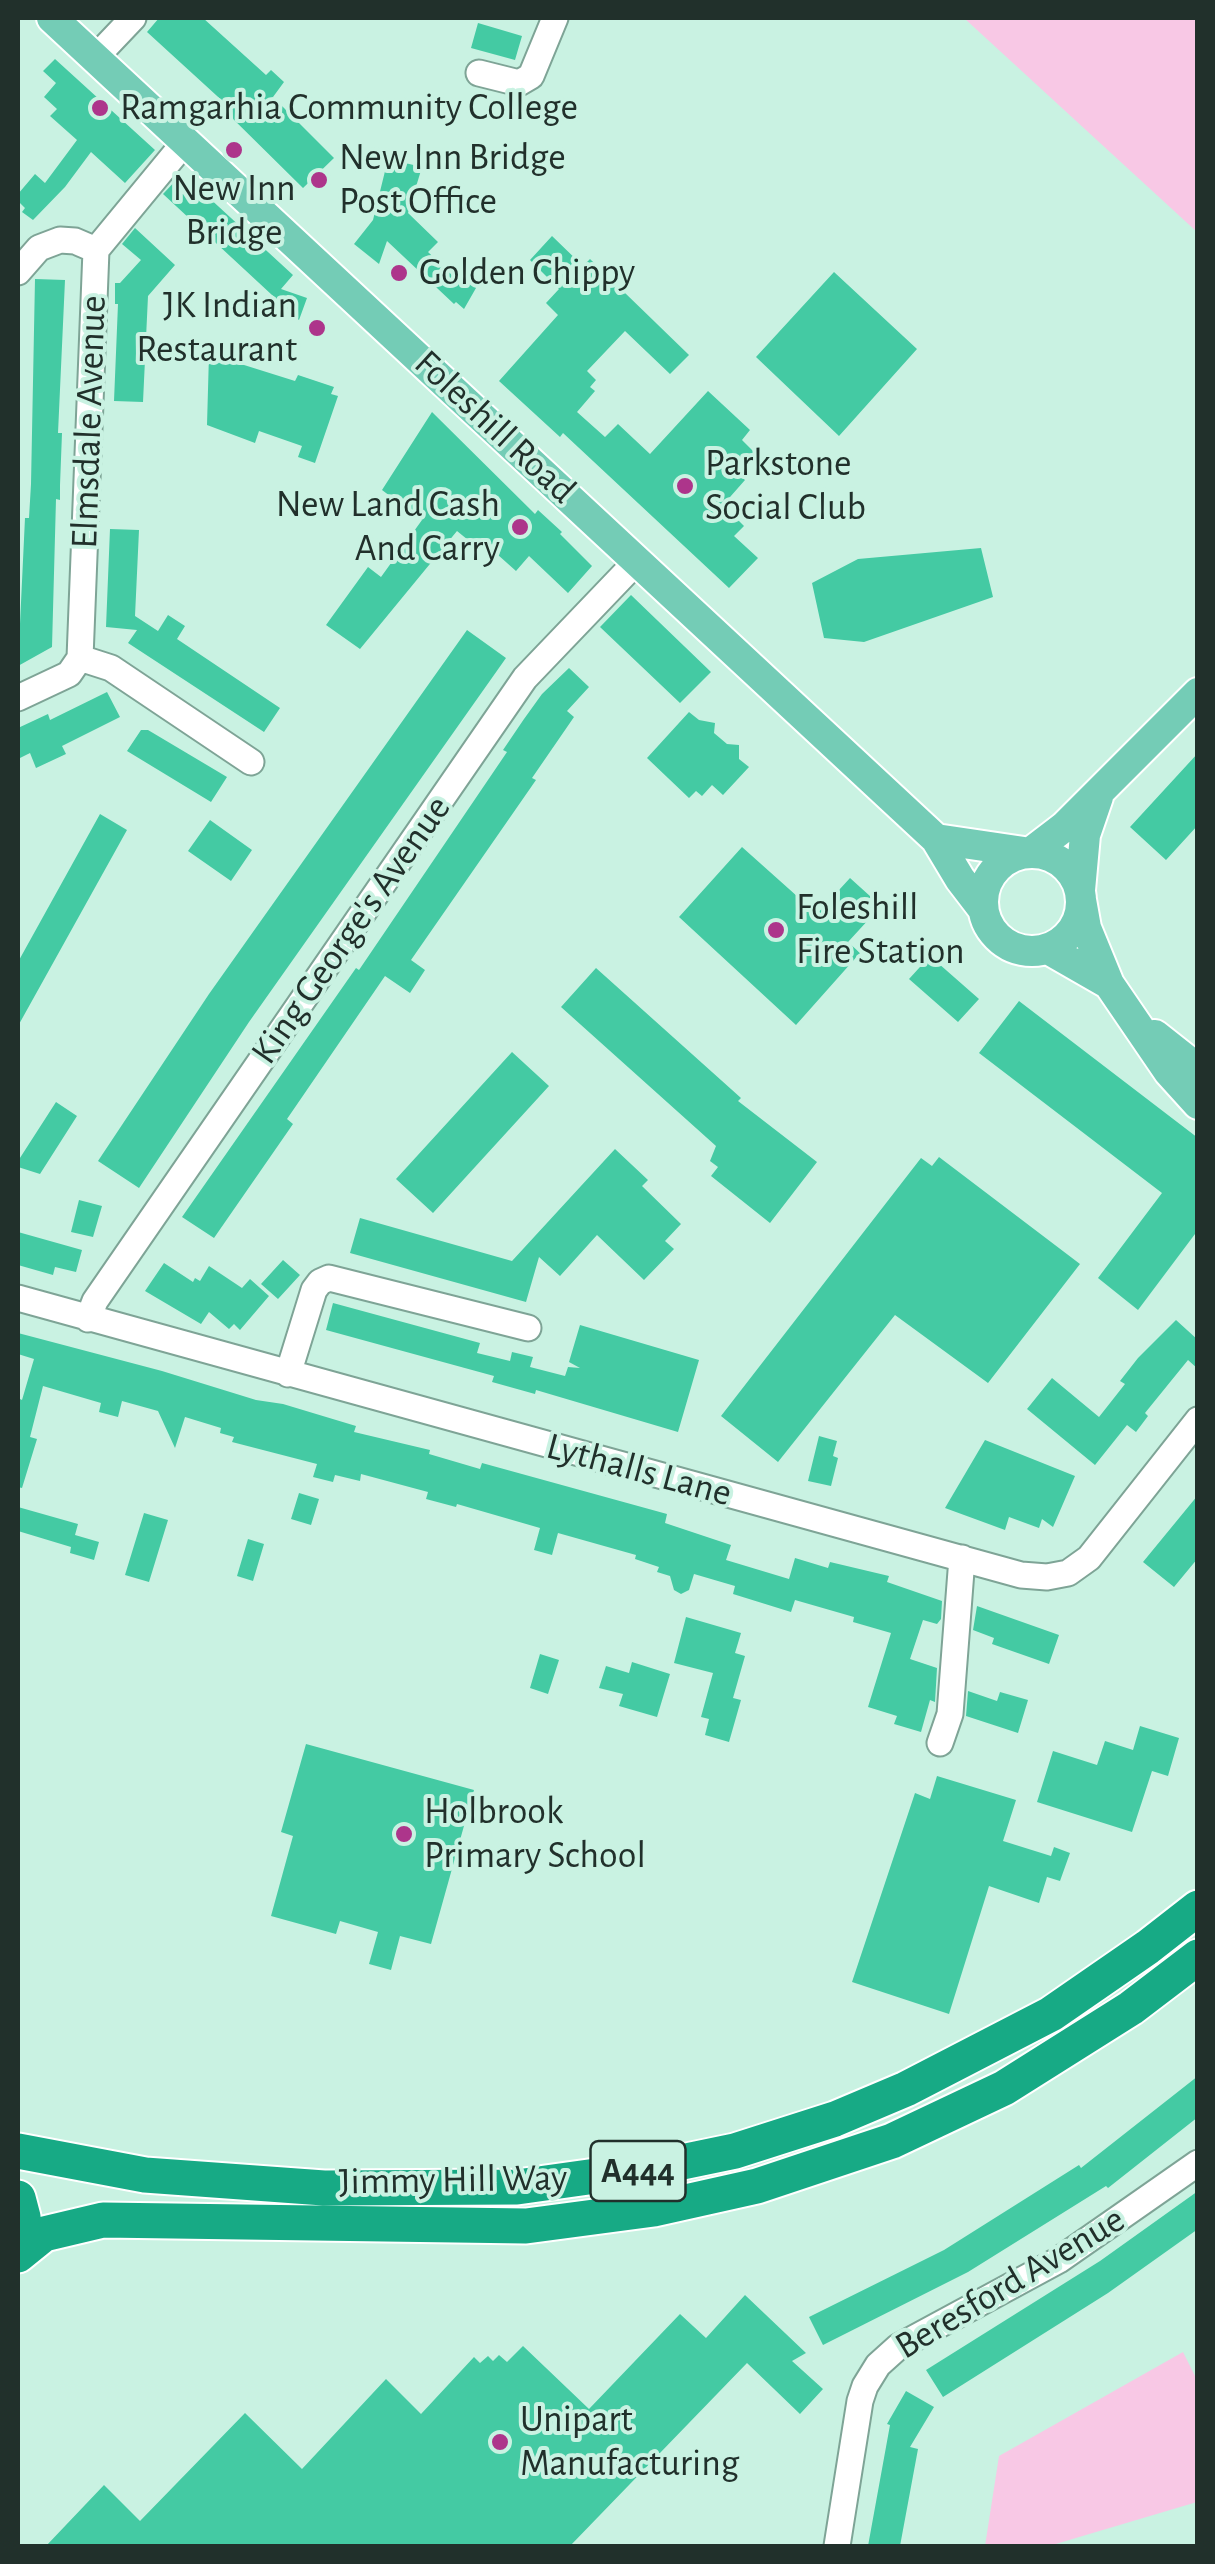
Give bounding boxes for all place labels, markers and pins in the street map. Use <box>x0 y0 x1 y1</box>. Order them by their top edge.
place label: Ramgarhia Community College <box>120 85 578 131</box>
marker: Ramgarhia Community College <box>89 97 111 119</box>
place label: New Inn Bridge Post Office <box>339 135 566 224</box>
marker: New Inn Bridge <box>223 139 245 161</box>
place label: New Inn Bridge <box>172 166 296 255</box>
marker: New Inn Bridge Post Office <box>308 169 330 191</box>
place label: Golden Chippy <box>419 250 635 296</box>
marker: Golden Chippy <box>388 262 410 284</box>
place label: JK Indian Restaurant <box>136 283 297 372</box>
marker: JK Indian Restaurant <box>306 317 328 339</box>
place label: Parkstone Social Club <box>705 441 866 530</box>
marker: Parkstone Social Club <box>674 475 696 497</box>
place label: New Land Cash And Carry <box>276 482 500 572</box>
marker: New Land Cash And Carry <box>509 516 531 538</box>
place label: Foleshill Fire Station <box>796 885 965 974</box>
marker: Foleshill Fire Station <box>765 919 787 941</box>
place label: Holbrook Primary School <box>424 1789 646 1878</box>
marker: Holbrook Primary School <box>393 1823 415 1845</box>
place label: Unipart Manufacturing <box>520 2397 739 2486</box>
marker: Unipart Manufacturing <box>489 2431 511 2453</box>

